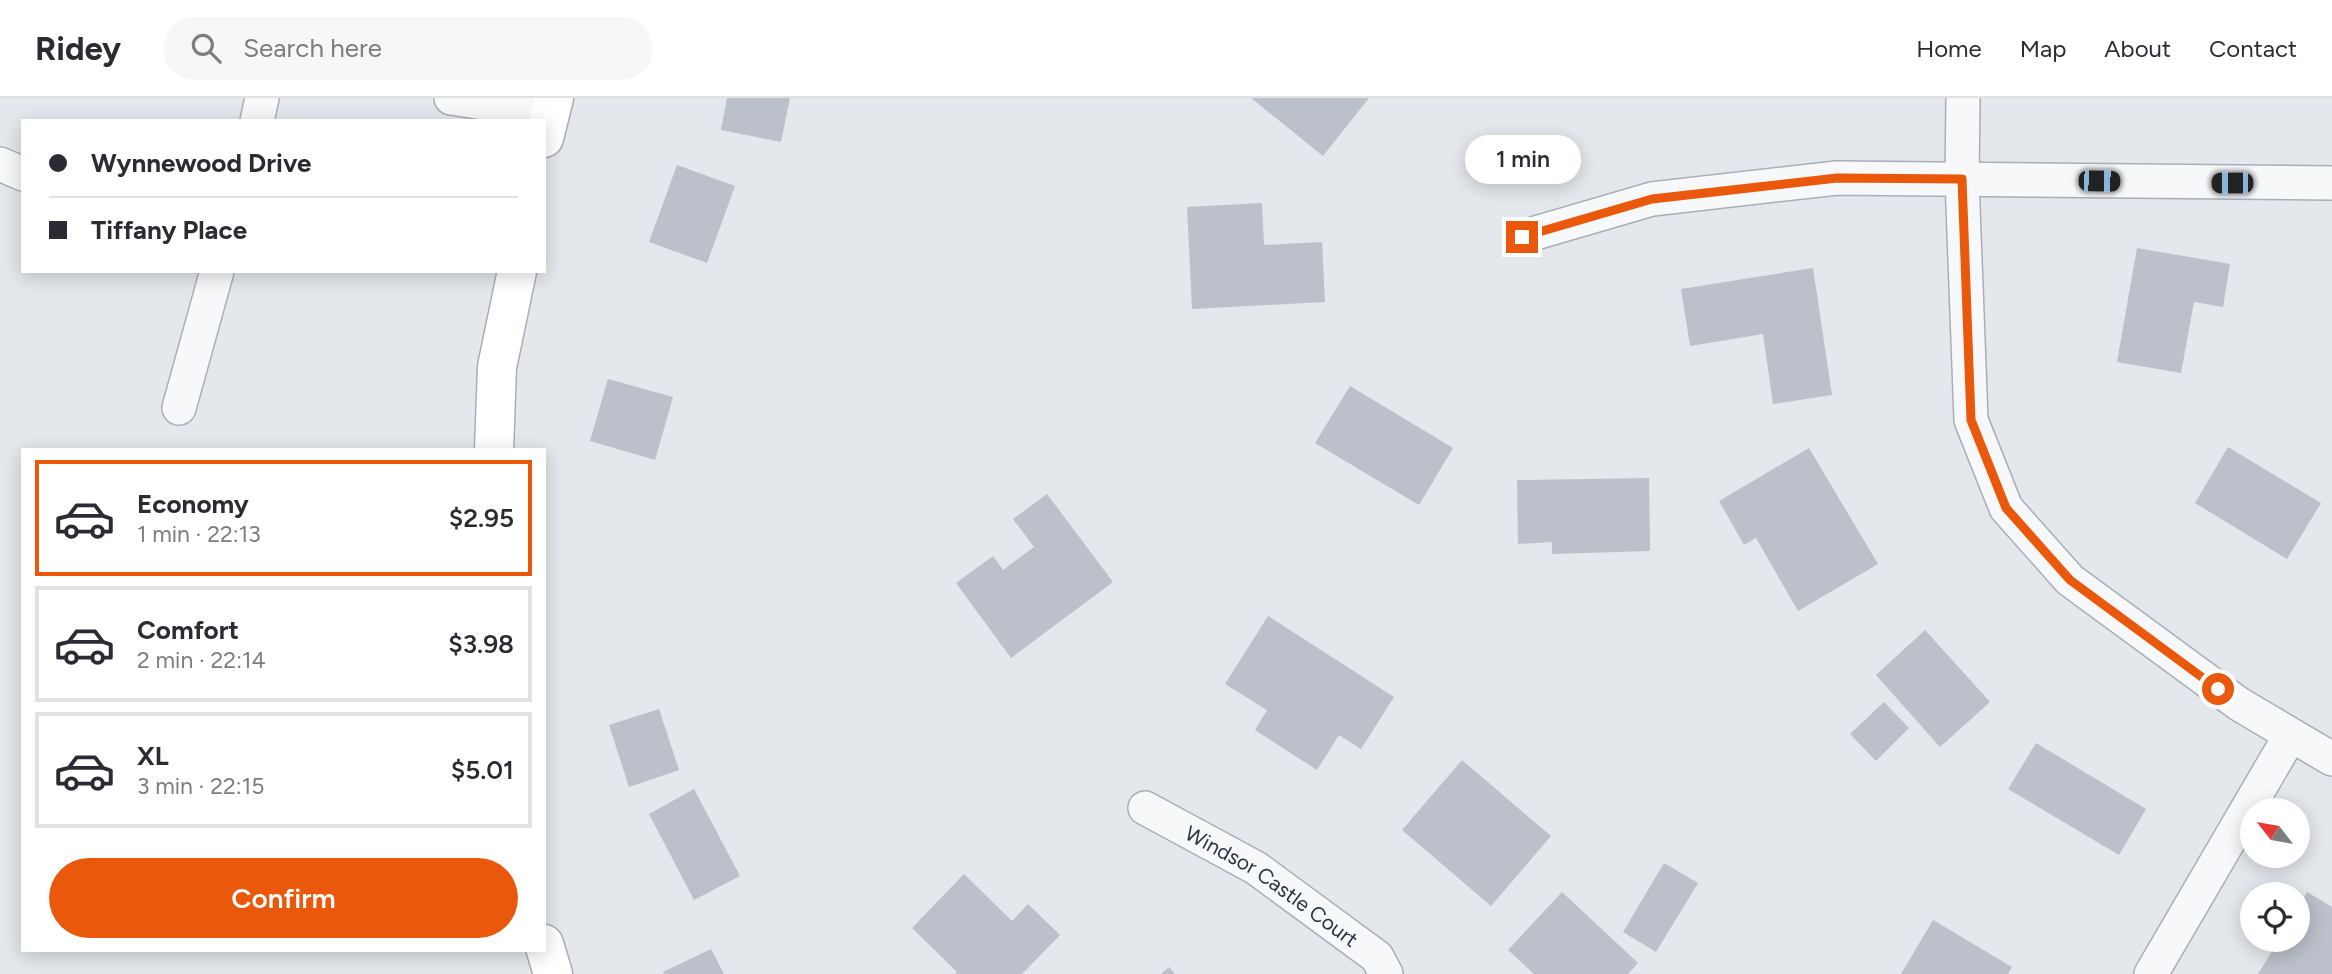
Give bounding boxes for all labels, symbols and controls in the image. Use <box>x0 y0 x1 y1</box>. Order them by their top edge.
search box <box>163 17 653 80</box>
text: Ridey <box>35 29 121 68</box>
icon: search <box>187 29 225 67</box>
text: Search here <box>243 32 382 64</box>
text: Home <box>1916 34 1982 63</box>
text: Map <box>2020 34 2066 63</box>
text: About <box>2104 34 2171 63</box>
text: Contact <box>2209 34 2297 63</box>
callout: 1 min <box>1464 136 1580 184</box>
text: 1 min <box>1496 145 1550 173</box>
text: Wynnewood Drive <box>91 147 311 179</box>
car <box>2078 170 2121 192</box>
car <box>2212 173 2254 194</box>
text: Tiffany Place <box>91 214 247 246</box>
route end <box>1506 221 1538 253</box>
icon: car <box>53 487 116 550</box>
text: Economy <box>137 488 249 520</box>
text: $2.95 <box>449 502 514 534</box>
text: 1 min · 22:13 <box>137 520 261 548</box>
icon: car <box>53 613 116 676</box>
text: Comfort <box>137 614 239 646</box>
text: $3.98 <box>448 628 514 660</box>
text: 2 min · 22:14 <box>137 646 266 674</box>
route start <box>2202 673 2234 705</box>
icon: car <box>53 739 116 802</box>
text: XL <box>137 740 169 772</box>
text: $5.01 <box>451 754 514 786</box>
text: 3 min · 22:15 <box>137 772 264 800</box>
north arrow <box>2240 798 2310 868</box>
map controls <box>2240 798 2310 952</box>
street label: Windsor Castle Court <box>1181 820 1363 952</box>
button: Confirm <box>49 858 518 938</box>
button: locate <box>2240 882 2310 952</box>

